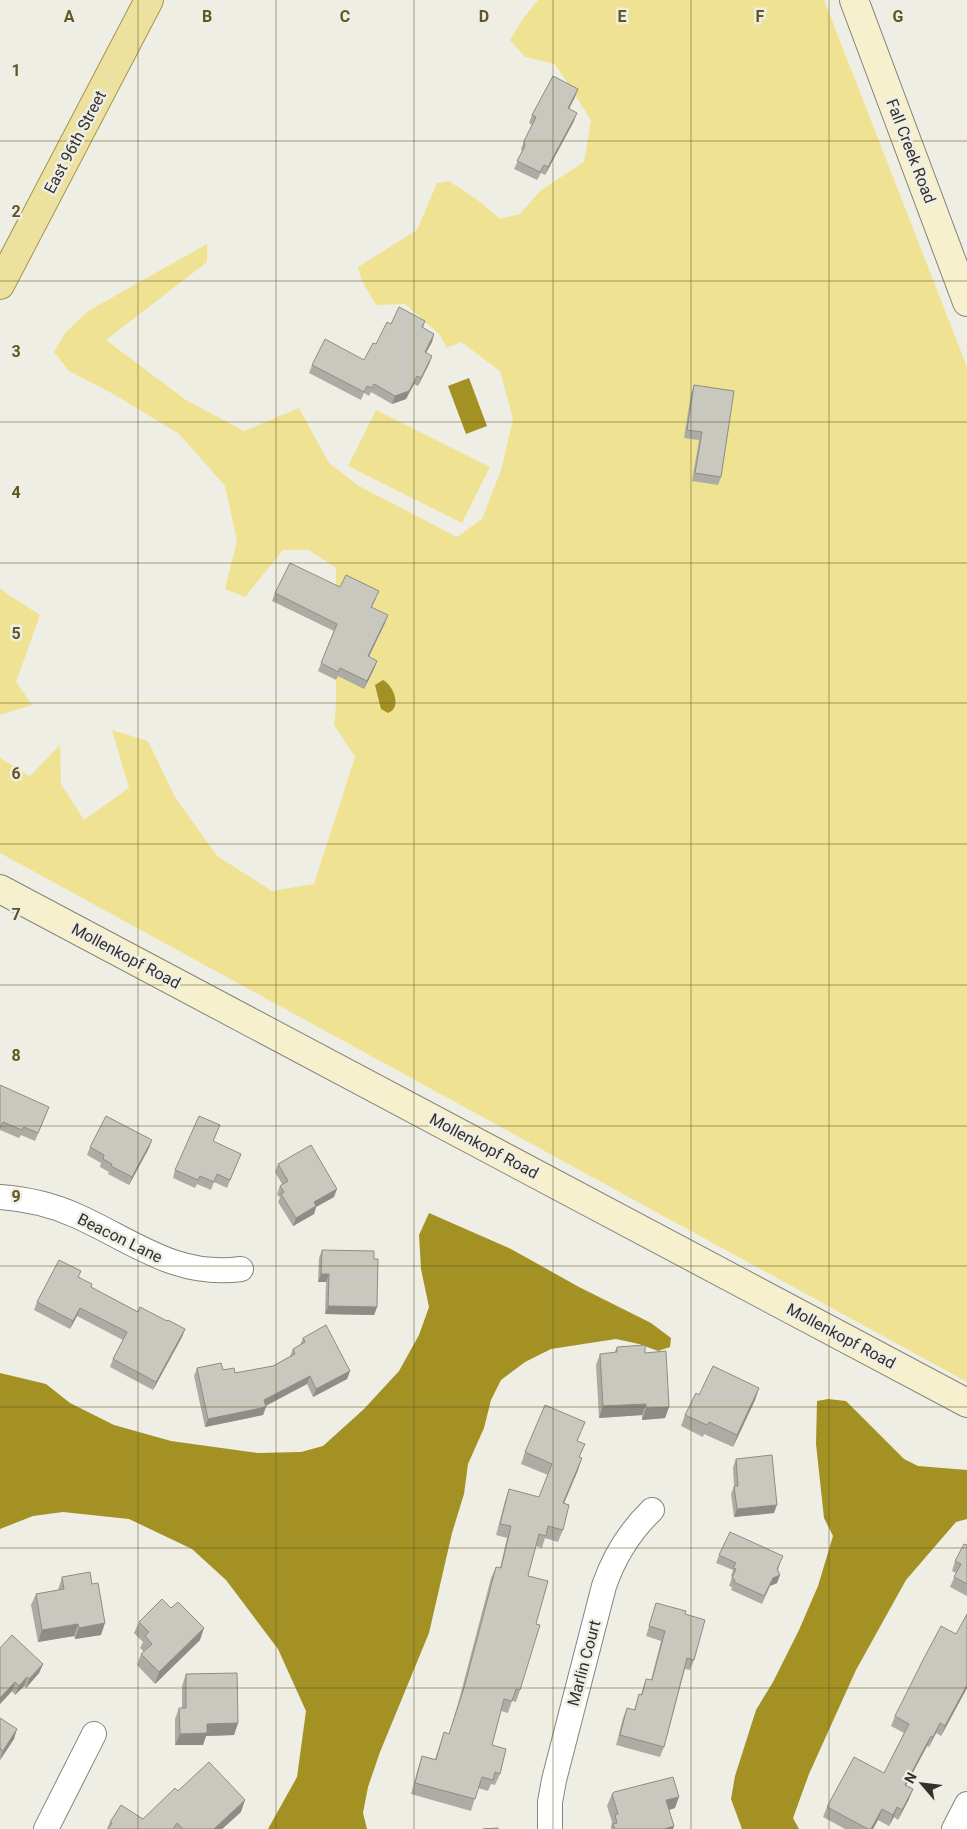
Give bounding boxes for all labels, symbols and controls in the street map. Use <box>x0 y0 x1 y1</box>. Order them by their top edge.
text: A <box>64 7 75 26</box>
text: B <box>202 7 212 26</box>
text: C <box>340 7 350 26</box>
text: D <box>479 7 489 26</box>
text: E <box>618 7 627 26</box>
text: F <box>756 7 765 26</box>
text: G <box>893 7 904 26</box>
text: 1 <box>11 61 21 80</box>
street label: East 96th Street <box>40 87 110 197</box>
street label: Fall Creek Road <box>882 96 940 206</box>
text: 2 <box>11 202 21 221</box>
text: 3 <box>11 342 21 361</box>
text: 4 <box>11 483 21 502</box>
text: 5 <box>11 624 21 643</box>
text: 6 <box>11 764 21 783</box>
text: 7 <box>11 905 21 924</box>
street label: Mollenkopf Road <box>68 919 184 993</box>
text: 8 <box>11 1046 21 1065</box>
street label: Mollenkopf Road <box>426 1109 542 1183</box>
text: 9 <box>11 1187 21 1206</box>
street label: Beacon Lane <box>74 1209 166 1267</box>
street label: Mollenkopf Road <box>783 1299 899 1373</box>
street label: Marlin Court <box>563 1618 605 1708</box>
north arrow <box>897 1759 947 1809</box>
text: N <box>901 1770 920 1786</box>

